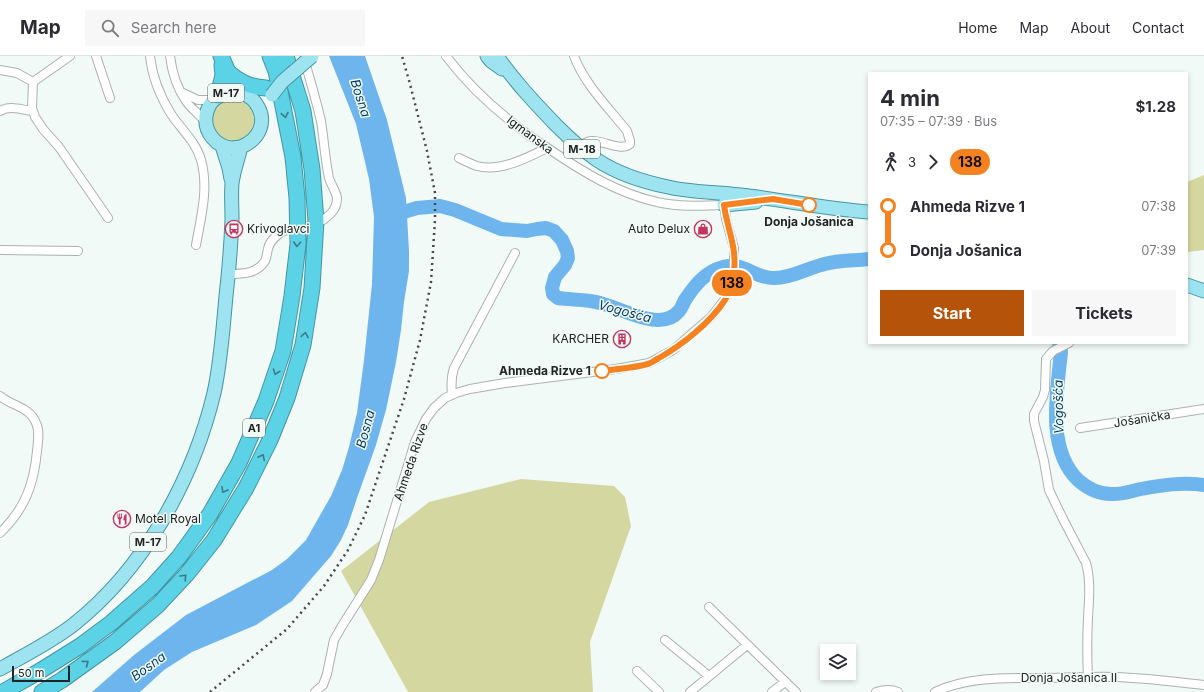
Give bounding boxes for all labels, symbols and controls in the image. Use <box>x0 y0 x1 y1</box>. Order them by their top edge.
search box <box>85 10 365 46</box>
text: Map <box>20 16 61 39</box>
icon: search <box>99 17 121 39</box>
text: Search here <box>131 18 216 37</box>
text: Home <box>958 19 997 36</box>
text: Map <box>1019 19 1049 36</box>
text: About <box>1071 19 1110 36</box>
text: Contact <box>1132 19 1184 36</box>
water label: Bosna <box>347 77 375 119</box>
road number: M-17 <box>208 84 244 102</box>
text: 4 min <box>880 85 940 111</box>
text: $1.28 <box>1135 97 1176 116</box>
one-way arrow <box>281 112 289 118</box>
street label: Igmanska <box>504 112 557 157</box>
text: 07:35 – 07:39 · Bus <box>880 113 997 129</box>
road number: M-18 <box>564 140 600 158</box>
icon: walk <box>880 151 902 173</box>
icon: forward <box>922 151 944 173</box>
text: 138 <box>958 153 982 170</box>
text: 3 <box>908 154 916 170</box>
marker: Donja Jošanica <box>801 197 817 213</box>
text: Ahmeda Rizve 1 <box>910 197 1025 216</box>
text: 07:38 <box>1141 198 1176 214</box>
place label: Donja Jošanica <box>764 214 854 229</box>
bus stop icon: Krivoglavci <box>224 219 244 239</box>
shop icon: Auto Delux <box>693 219 713 239</box>
place label: Krivoglavci <box>247 221 310 236</box>
place label: Auto Delux <box>628 221 690 236</box>
one-way arrow <box>293 241 302 247</box>
text: Donja Jošanica <box>910 241 1022 260</box>
text: 07:39 <box>1141 242 1176 258</box>
line badge: 138 <box>709 270 755 296</box>
text: 138 <box>720 274 744 291</box>
button: Start <box>880 290 1024 336</box>
button: Tickets <box>1032 290 1176 336</box>
water label: Vogošća <box>597 296 653 326</box>
building icon: KARCHER <box>612 329 632 349</box>
place label: KARCHER <box>552 331 609 346</box>
one-way arrow <box>300 332 309 338</box>
place label: Ahmeda Rizve 1 <box>499 363 591 378</box>
marker: Ahmeda Rizve 1 <box>594 363 610 379</box>
one-way arrow <box>272 368 281 375</box>
water label: Vogošća <box>1050 380 1066 434</box>
street label: Jošanička <box>1112 407 1171 430</box>
water label: Bosna <box>352 408 378 450</box>
road number: A1 <box>243 419 265 437</box>
street label: Ahmeda Rizve <box>390 421 431 503</box>
one-way arrow <box>257 453 265 461</box>
one-way arrow <box>221 486 228 493</box>
restaurant icon: Motel Royal <box>112 509 132 529</box>
place label: Motel Royal <box>135 511 201 526</box>
road number: M-17 <box>130 533 166 551</box>
one-way arrow <box>179 574 186 582</box>
map controls <box>820 644 856 680</box>
button: layers <box>820 644 856 680</box>
water label: Bosna <box>128 648 168 684</box>
one-way arrow <box>82 661 89 668</box>
scale bar <box>12 664 70 683</box>
text: 50 m <box>18 666 44 680</box>
street label: Donja Jošanica II <box>1021 670 1117 685</box>

